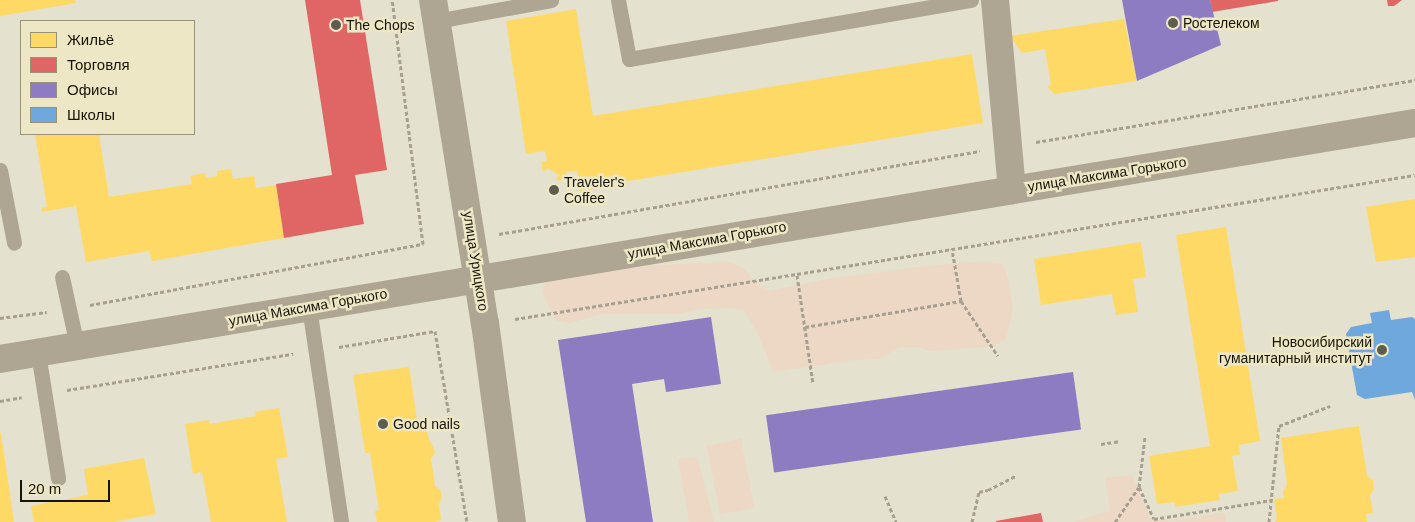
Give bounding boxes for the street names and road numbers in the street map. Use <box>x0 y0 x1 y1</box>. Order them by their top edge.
street label: улица Максима Горького <box>1026 153 1188 195</box>
street label: улица Урицкого <box>460 210 492 312</box>
street label: улица Максима Горького <box>626 218 788 262</box>
street label: улица Максима Горького <box>227 285 389 329</box>

